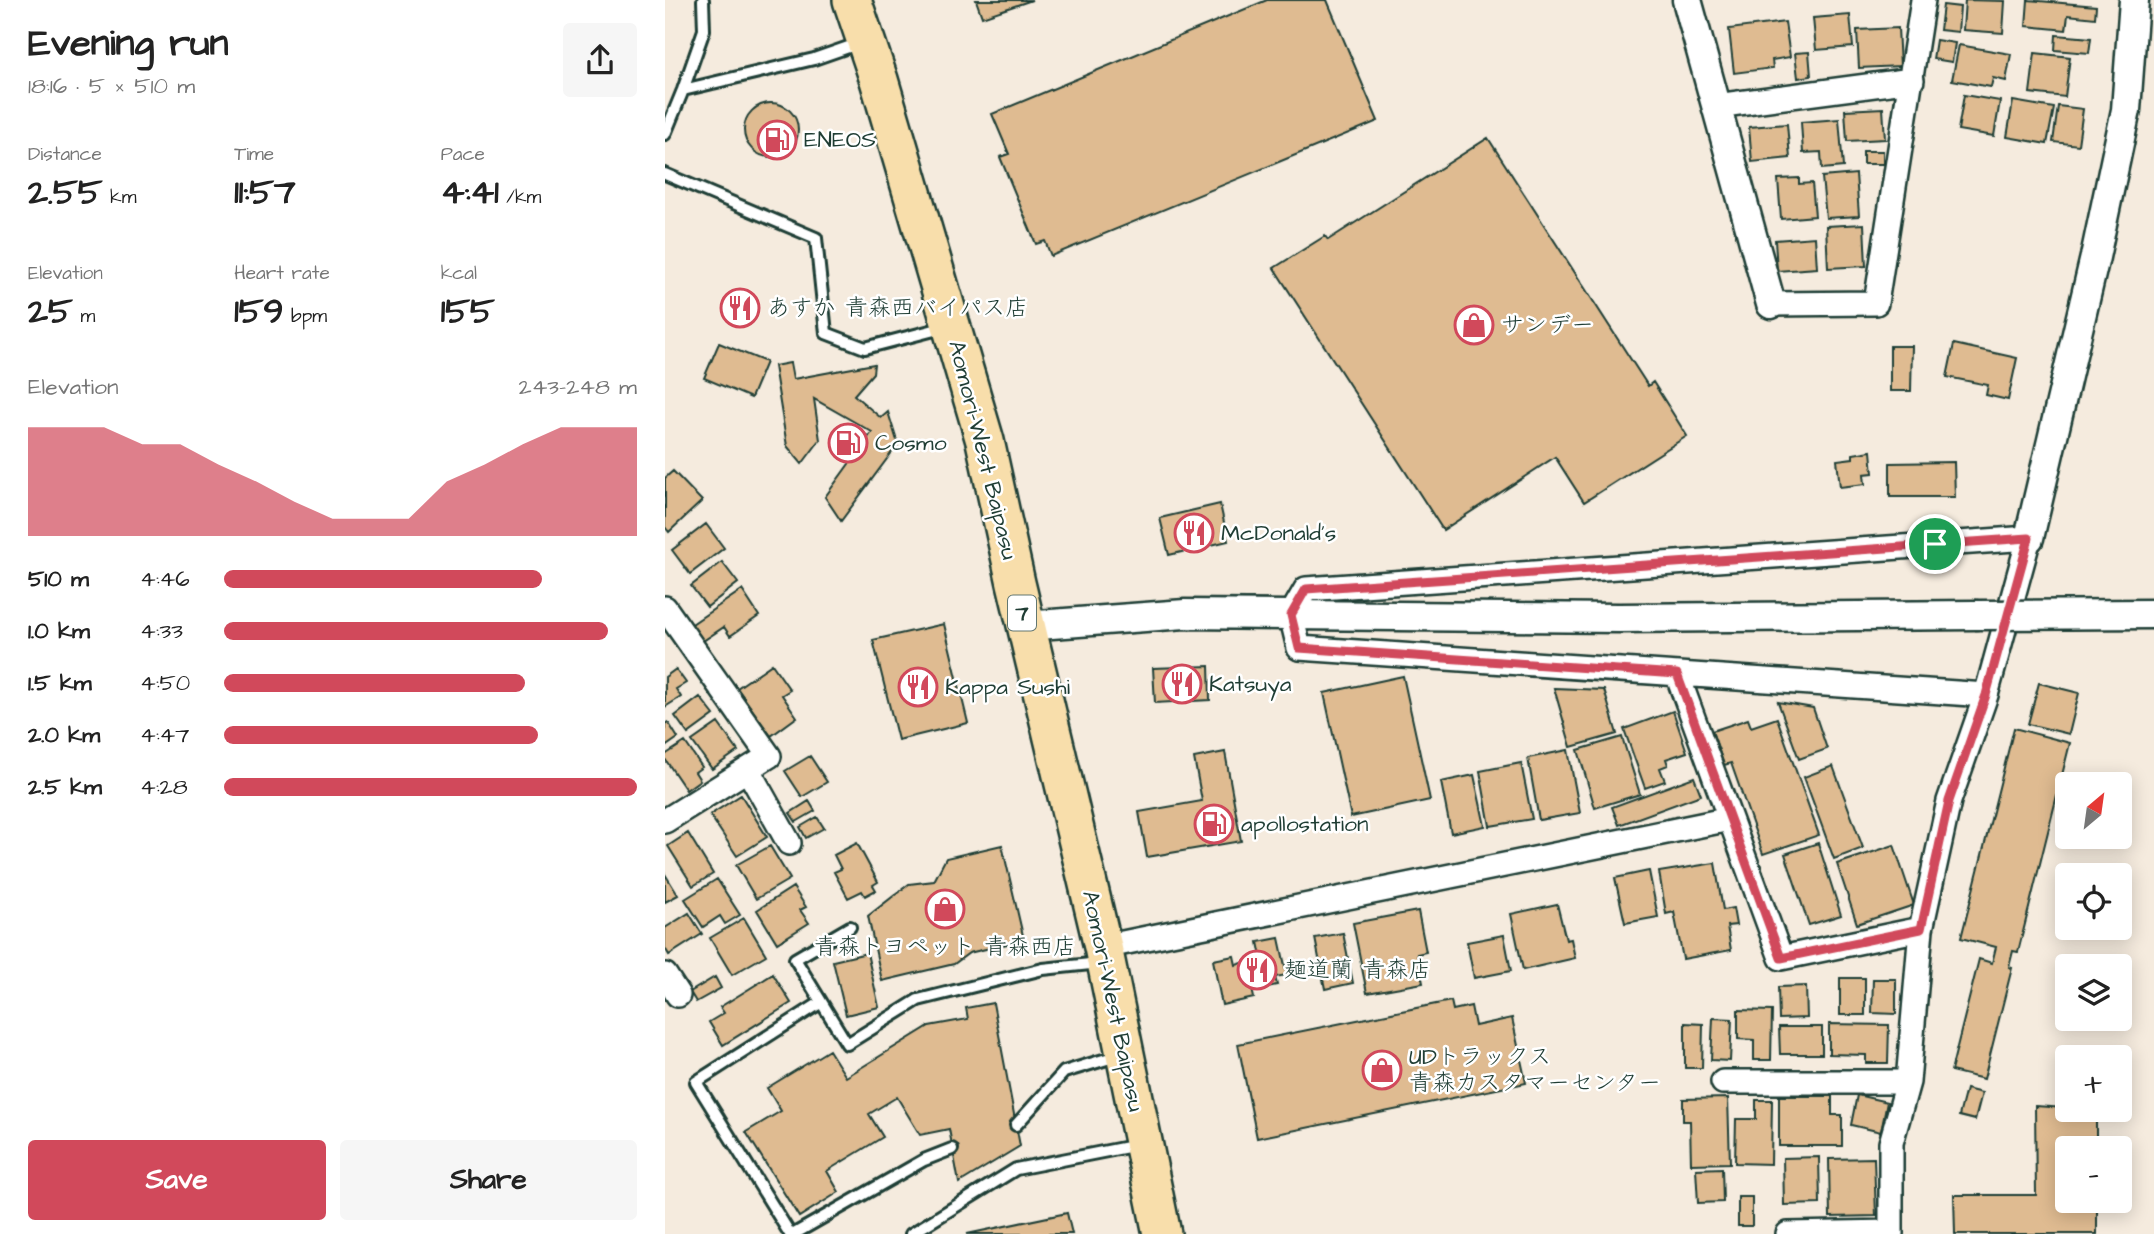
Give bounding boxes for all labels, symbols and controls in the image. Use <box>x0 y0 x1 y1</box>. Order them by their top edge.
text: Evening run <box>28 18 229 70</box>
button: share <box>563 23 637 97</box>
text: 18:16 · 5 × 510 m <box>28 70 195 102</box>
fuel station icon: ENEOS <box>756 119 798 161</box>
place label: ENEOS <box>804 124 876 156</box>
text: Distance <box>28 141 102 168</box>
text: Time <box>234 141 274 168</box>
text: Pace <box>441 141 485 168</box>
text: 2.55 <box>28 168 103 217</box>
text: 11:57 <box>234 168 295 217</box>
text: 4:41 <box>441 168 499 217</box>
text: km <box>103 184 137 211</box>
text: /km <box>499 184 541 211</box>
text: Elevation <box>28 260 103 287</box>
text: Heart rate <box>234 260 330 287</box>
text: kcal <box>441 260 477 287</box>
text: 25 <box>28 287 73 336</box>
text: 159 <box>234 287 284 336</box>
text: 155 <box>441 287 495 336</box>
restaurant icon: あすか 青森西バイパス店 <box>719 287 761 329</box>
place label: あすか 青森西バイパス店 <box>767 292 1028 324</box>
text: m <box>73 303 95 330</box>
text: bpm <box>284 303 327 330</box>
shop icon: サンデー <box>1453 304 1495 346</box>
place label: サンデー <box>1501 309 1594 341</box>
street label: Aomori-West Baipasu <box>940 337 1026 563</box>
text: Elevation <box>28 371 119 403</box>
text: 243–248 m <box>518 371 637 403</box>
fuel station icon: Cosmo <box>827 422 869 464</box>
place label: Cosmo <box>875 427 947 459</box>
restaurant icon: McDonald's <box>1173 512 1215 554</box>
pin <box>1905 514 1965 574</box>
place label: McDonald's <box>1221 517 1336 549</box>
icon: arrive <box>1916 525 1954 563</box>
text: 510 m <box>28 563 89 595</box>
text: 4:46 <box>140 563 190 595</box>
road number: 7 <box>1008 596 1036 630</box>
text: 1.0 km <box>28 615 90 647</box>
text: 4:33 <box>140 615 183 647</box>
restaurant icon: Katsuya <box>1161 663 1203 705</box>
restaurant icon: Kappa Sushi <box>897 666 939 708</box>
text: 1.5 km <box>28 667 92 699</box>
text: 4:50 <box>140 667 190 699</box>
place label: Katsuya <box>1209 668 1292 701</box>
place label: Kappa Sushi <box>945 671 1071 703</box>
text: 2.0 km <box>28 719 100 751</box>
text: 4:47 <box>140 719 189 751</box>
text: 2.5 km <box>28 771 102 803</box>
text: 4:28 <box>140 771 188 803</box>
north arrow <box>2055 772 2131 849</box>
map controls <box>2055 772 2132 1213</box>
fuel station icon: apollostation <box>1193 803 1235 845</box>
place label: apollostation <box>1241 808 1368 840</box>
button: locate <box>2055 863 2132 940</box>
shop icon: 青森トヨペット 青森西店 <box>924 888 966 930</box>
street label: Aomori-West Baipasu <box>1074 888 1152 1114</box>
place label: 青森トヨペット 青森西店 <box>814 931 1076 963</box>
restaurant icon: 麺道蘭 青森店 <box>1236 949 1278 991</box>
place label: 麺道蘭 青森店 <box>1284 954 1431 986</box>
button: layers <box>2055 954 2132 1031</box>
place label: UDトラックス 青森カスタマーセンター <box>1409 1041 1661 1099</box>
button: + <box>2055 1045 2132 1122</box>
shop icon: UDトラックス 青森カスタマーセンター <box>1361 1049 1403 1091</box>
button: − <box>2055 1136 2132 1213</box>
button: Save <box>28 1140 326 1220</box>
button: Share <box>340 1140 637 1220</box>

